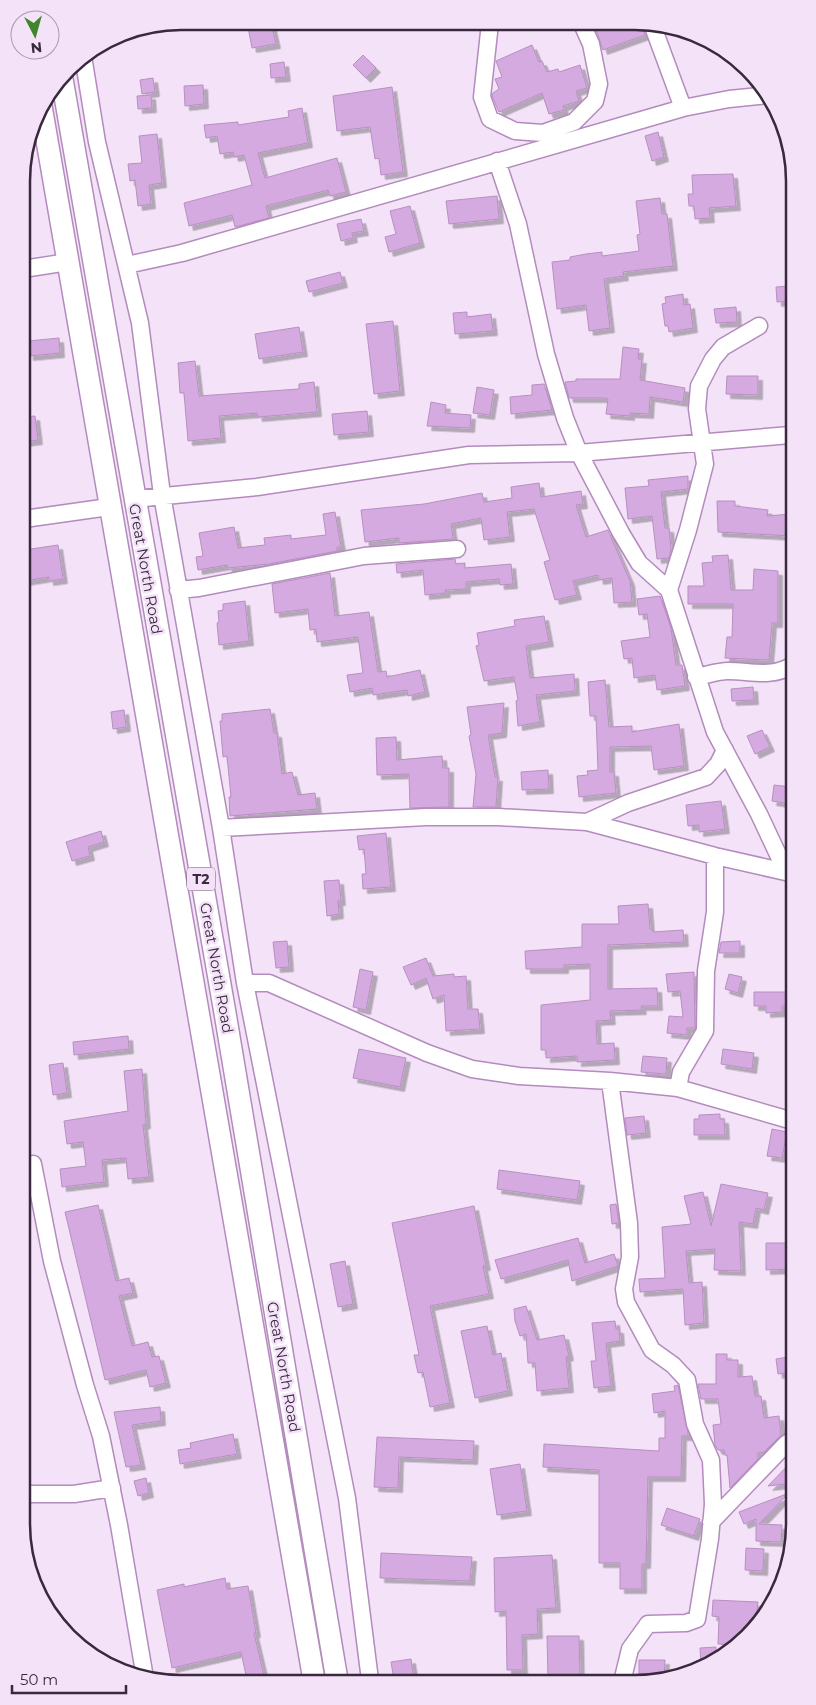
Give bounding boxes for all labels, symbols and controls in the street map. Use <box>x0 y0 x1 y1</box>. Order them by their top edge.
north arrow <box>10 10 60 60</box>
text: N <box>30 38 43 57</box>
street label: Great North Road <box>125 502 167 636</box>
road number: T2 <box>187 868 215 891</box>
street label: Great North Road <box>196 901 238 1035</box>
street label: Great North Road <box>263 1300 305 1434</box>
scale bar <box>12 1662 126 1694</box>
text: 50 m <box>20 1670 58 1689</box>

